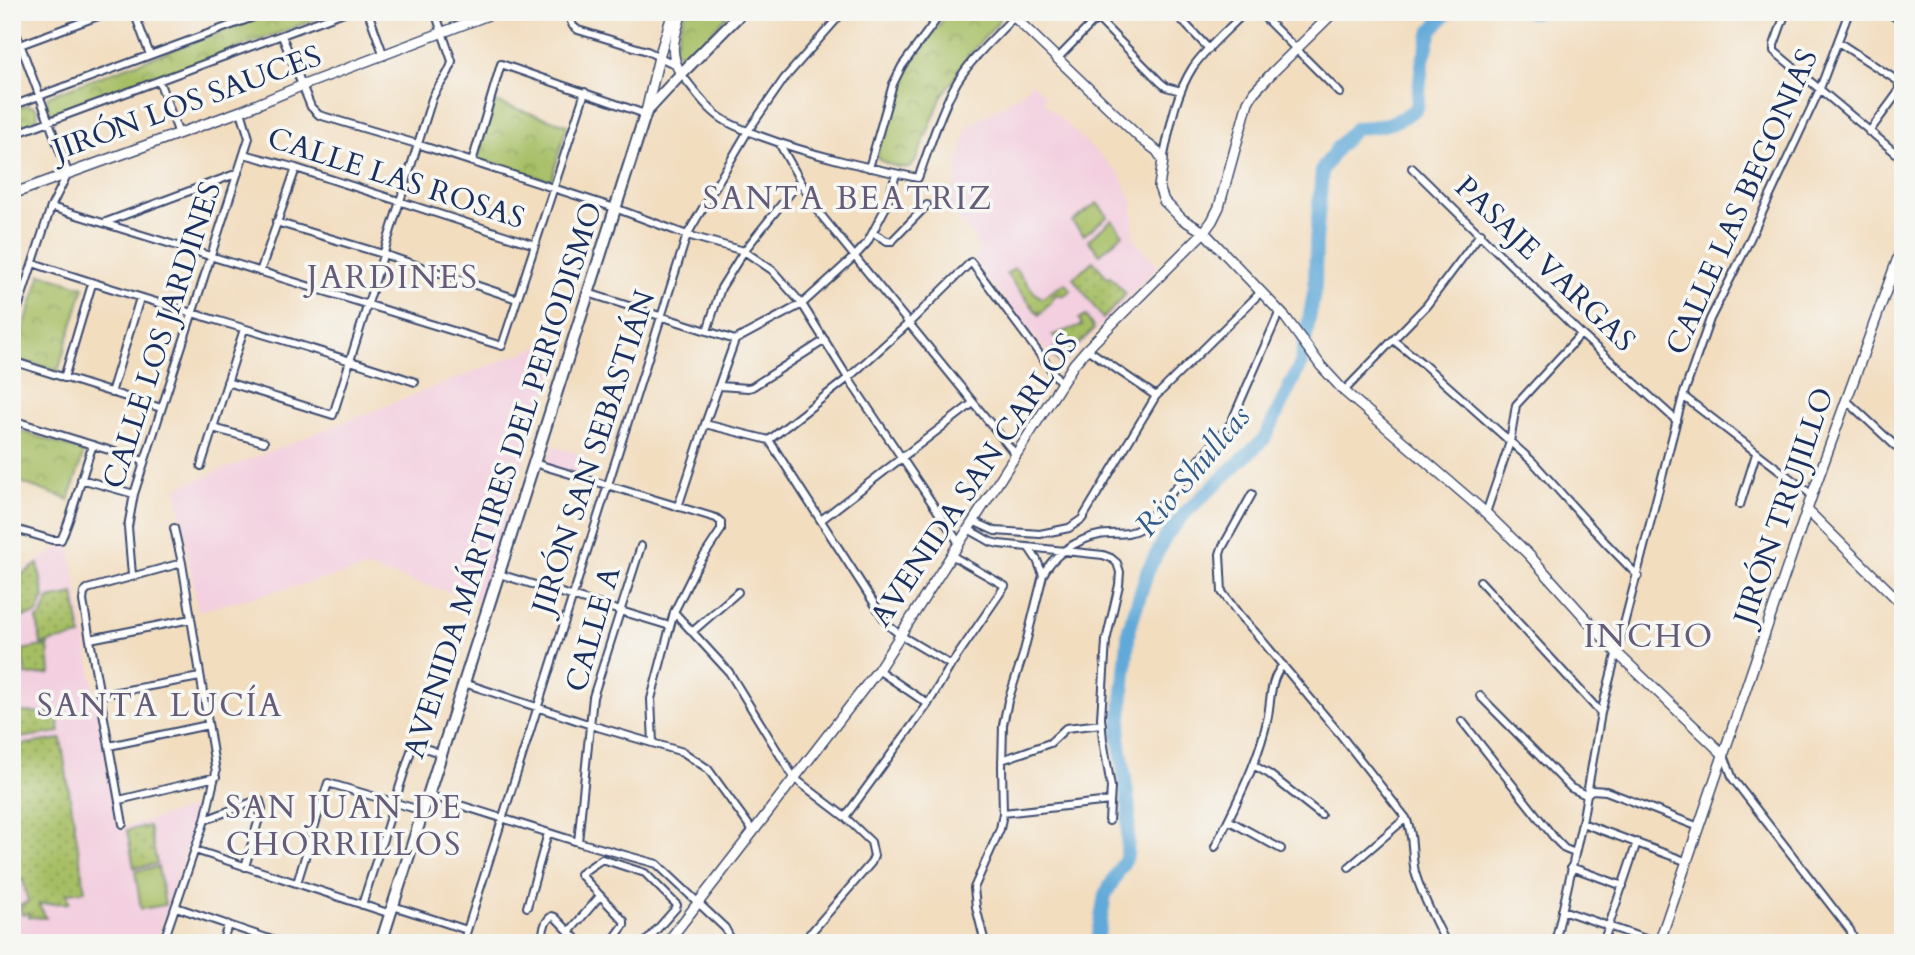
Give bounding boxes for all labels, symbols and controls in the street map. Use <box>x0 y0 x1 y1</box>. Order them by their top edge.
street label: JIRÓN LOS SAUCES <box>43 35 327 172</box>
street label: CALLE LAS BEGONIAS <box>1656 43 1828 361</box>
street label: CALLE LAS ROSAS <box>262 117 530 239</box>
street label: PASAJE VARGAS <box>1446 167 1644 361</box>
street label: CALLE LOS JARDINES <box>93 176 231 494</box>
district label: SANTA BEATRIZ <box>703 177 993 221</box>
street label: AVENIDA MÁRTIRES DEL PERIODISMO <box>393 197 613 763</box>
district label: JARDINES <box>303 256 479 300</box>
street label: JIRÓN SAN SEBASTIÁN <box>521 285 666 623</box>
street label: AVENIDA SAN CARLOS <box>860 325 1088 635</box>
street label: JIRÓN TRUJILLO <box>1723 382 1844 634</box>
water label: Rio Shullcas <box>1125 396 1261 546</box>
street label: CALLE A <box>556 561 631 696</box>
district label: INCHO <box>1584 614 1714 659</box>
district label: SANTA LUCÍA <box>37 684 283 728</box>
district label: SAN JUAN DE CHORRILLOS <box>225 786 463 867</box>

